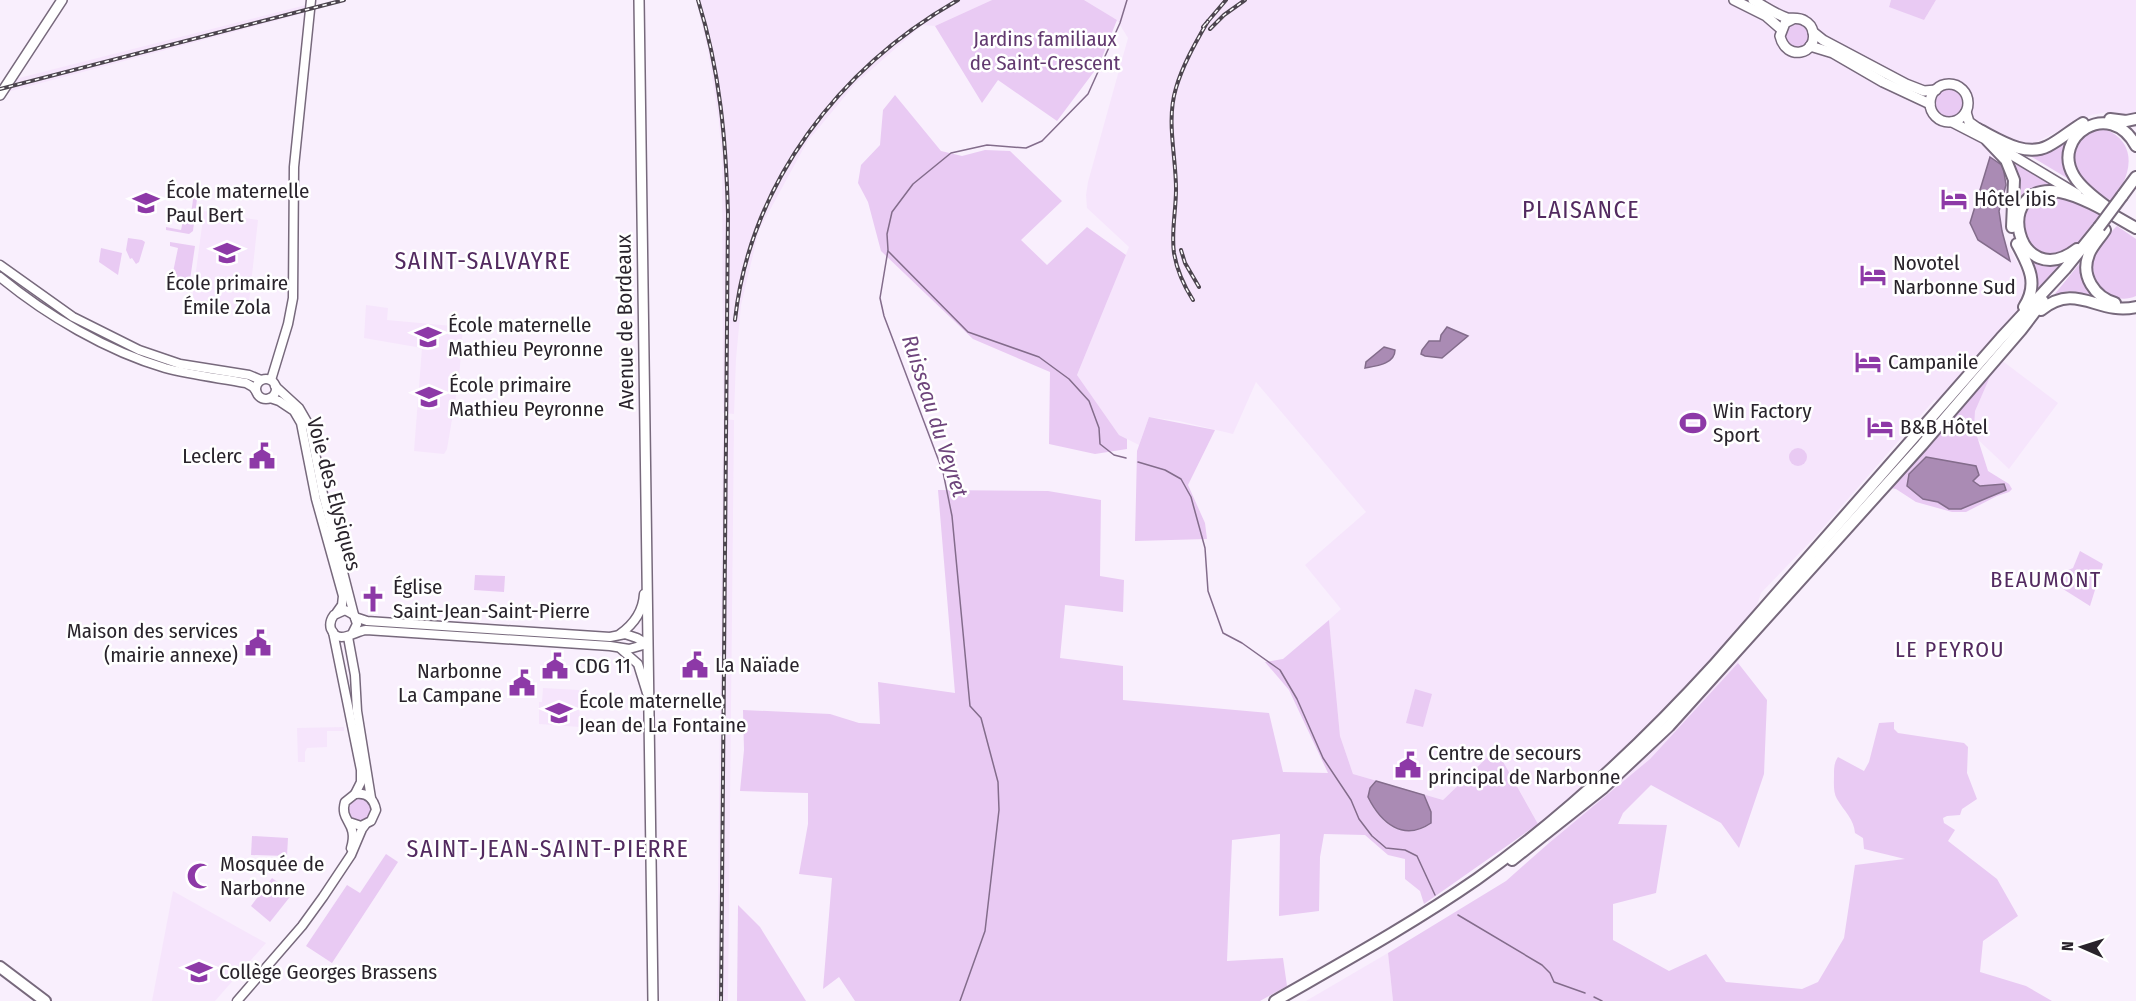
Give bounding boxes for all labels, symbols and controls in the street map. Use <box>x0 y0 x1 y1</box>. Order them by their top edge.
park label: Jardins familiaux de Saint-Crescent <box>970 26 1120 76</box>
place label: École maternelle Paul Bert <box>166 178 309 228</box>
hotel icon: Hôtel ibis <box>1939 184 1969 214</box>
place label: Hôtel ibis <box>1974 186 2056 212</box>
school or university icon: École maternelle Paul Bert <box>131 188 161 218</box>
district label: PLAISANCE <box>1522 196 1640 224</box>
street label: Avenue de Bordeaux <box>610 233 640 410</box>
school or university icon: École primaire Émile Zola <box>212 238 242 268</box>
district label: SAINT-SALVAYRE <box>394 247 572 275</box>
place label: Novotel Narbonne Sud <box>1893 250 2016 300</box>
hotel icon: Novotel Narbonne Sud <box>1858 260 1888 290</box>
place label: École primaire Émile Zola <box>166 270 288 320</box>
place label: École maternelle Mathieu Peyronne <box>448 312 603 362</box>
school or university icon: École maternelle Mathieu Peyronne <box>413 322 443 352</box>
water label: Ruisseau du Veyret <box>896 332 974 501</box>
hotel icon: Campanile <box>1853 347 1883 377</box>
place label: Campanile <box>1888 349 1978 375</box>
place label: École primaire Mathieu Peyronne <box>449 372 604 422</box>
school or university icon: École primaire Mathieu Peyronne <box>414 382 444 412</box>
place label: Win Factory Sport <box>1713 398 1812 448</box>
sports icon: Win Factory Sport <box>1678 408 1708 438</box>
hotel icon: B&B Hôtel <box>1865 412 1895 442</box>
place label: B&B Hôtel <box>1900 414 1989 440</box>
street label: Voie des Elysiques <box>301 415 367 573</box>
public building icon: Leclerc <box>247 441 277 471</box>
place label: Leclerc <box>182 443 242 469</box>
district label: BEAUMONT <box>1990 566 2102 593</box>
place label: Église Saint-Jean-Saint-Pierre <box>393 574 590 624</box>
church icon: Église Saint-Jean-Saint-Pierre <box>358 584 388 614</box>
place label: Maison des services (mairie annexe) <box>67 618 238 668</box>
public building icon: Maison des services (mairie annexe) <box>243 628 273 658</box>
district label: LE PEYROU <box>1895 636 2005 663</box>
public building icon: La Naïade <box>680 650 710 680</box>
public building icon: CDG 11 <box>540 651 570 681</box>
place label: La Naïade <box>715 652 800 678</box>
place label: CDG 11 <box>575 653 631 679</box>
place label: Narbonne La Campane <box>398 658 502 708</box>
public building icon: Narbonne La Campane <box>507 668 537 698</box>
place label: École maternelle Jean de La Fontaine <box>579 688 746 738</box>
school or university icon: École maternelle Jean de La Fontaine <box>544 698 574 728</box>
place label: Centre de secours principal de Narbonne <box>1428 740 1620 790</box>
public building icon: Centre de secours principal de Narbonne <box>1393 750 1423 780</box>
district label: SAINT-JEAN-SAINT-PIERRE <box>407 835 689 863</box>
place label: Mosquée de Narbonne <box>220 851 325 901</box>
mosque icon: Mosquée de Narbonne <box>185 861 215 891</box>
north arrow <box>2052 917 2112 977</box>
text: N <box>2058 941 2077 952</box>
school or university icon: Collège Georges Brassens <box>184 957 214 987</box>
place label: Collège Georges Brassens <box>219 959 437 985</box>

